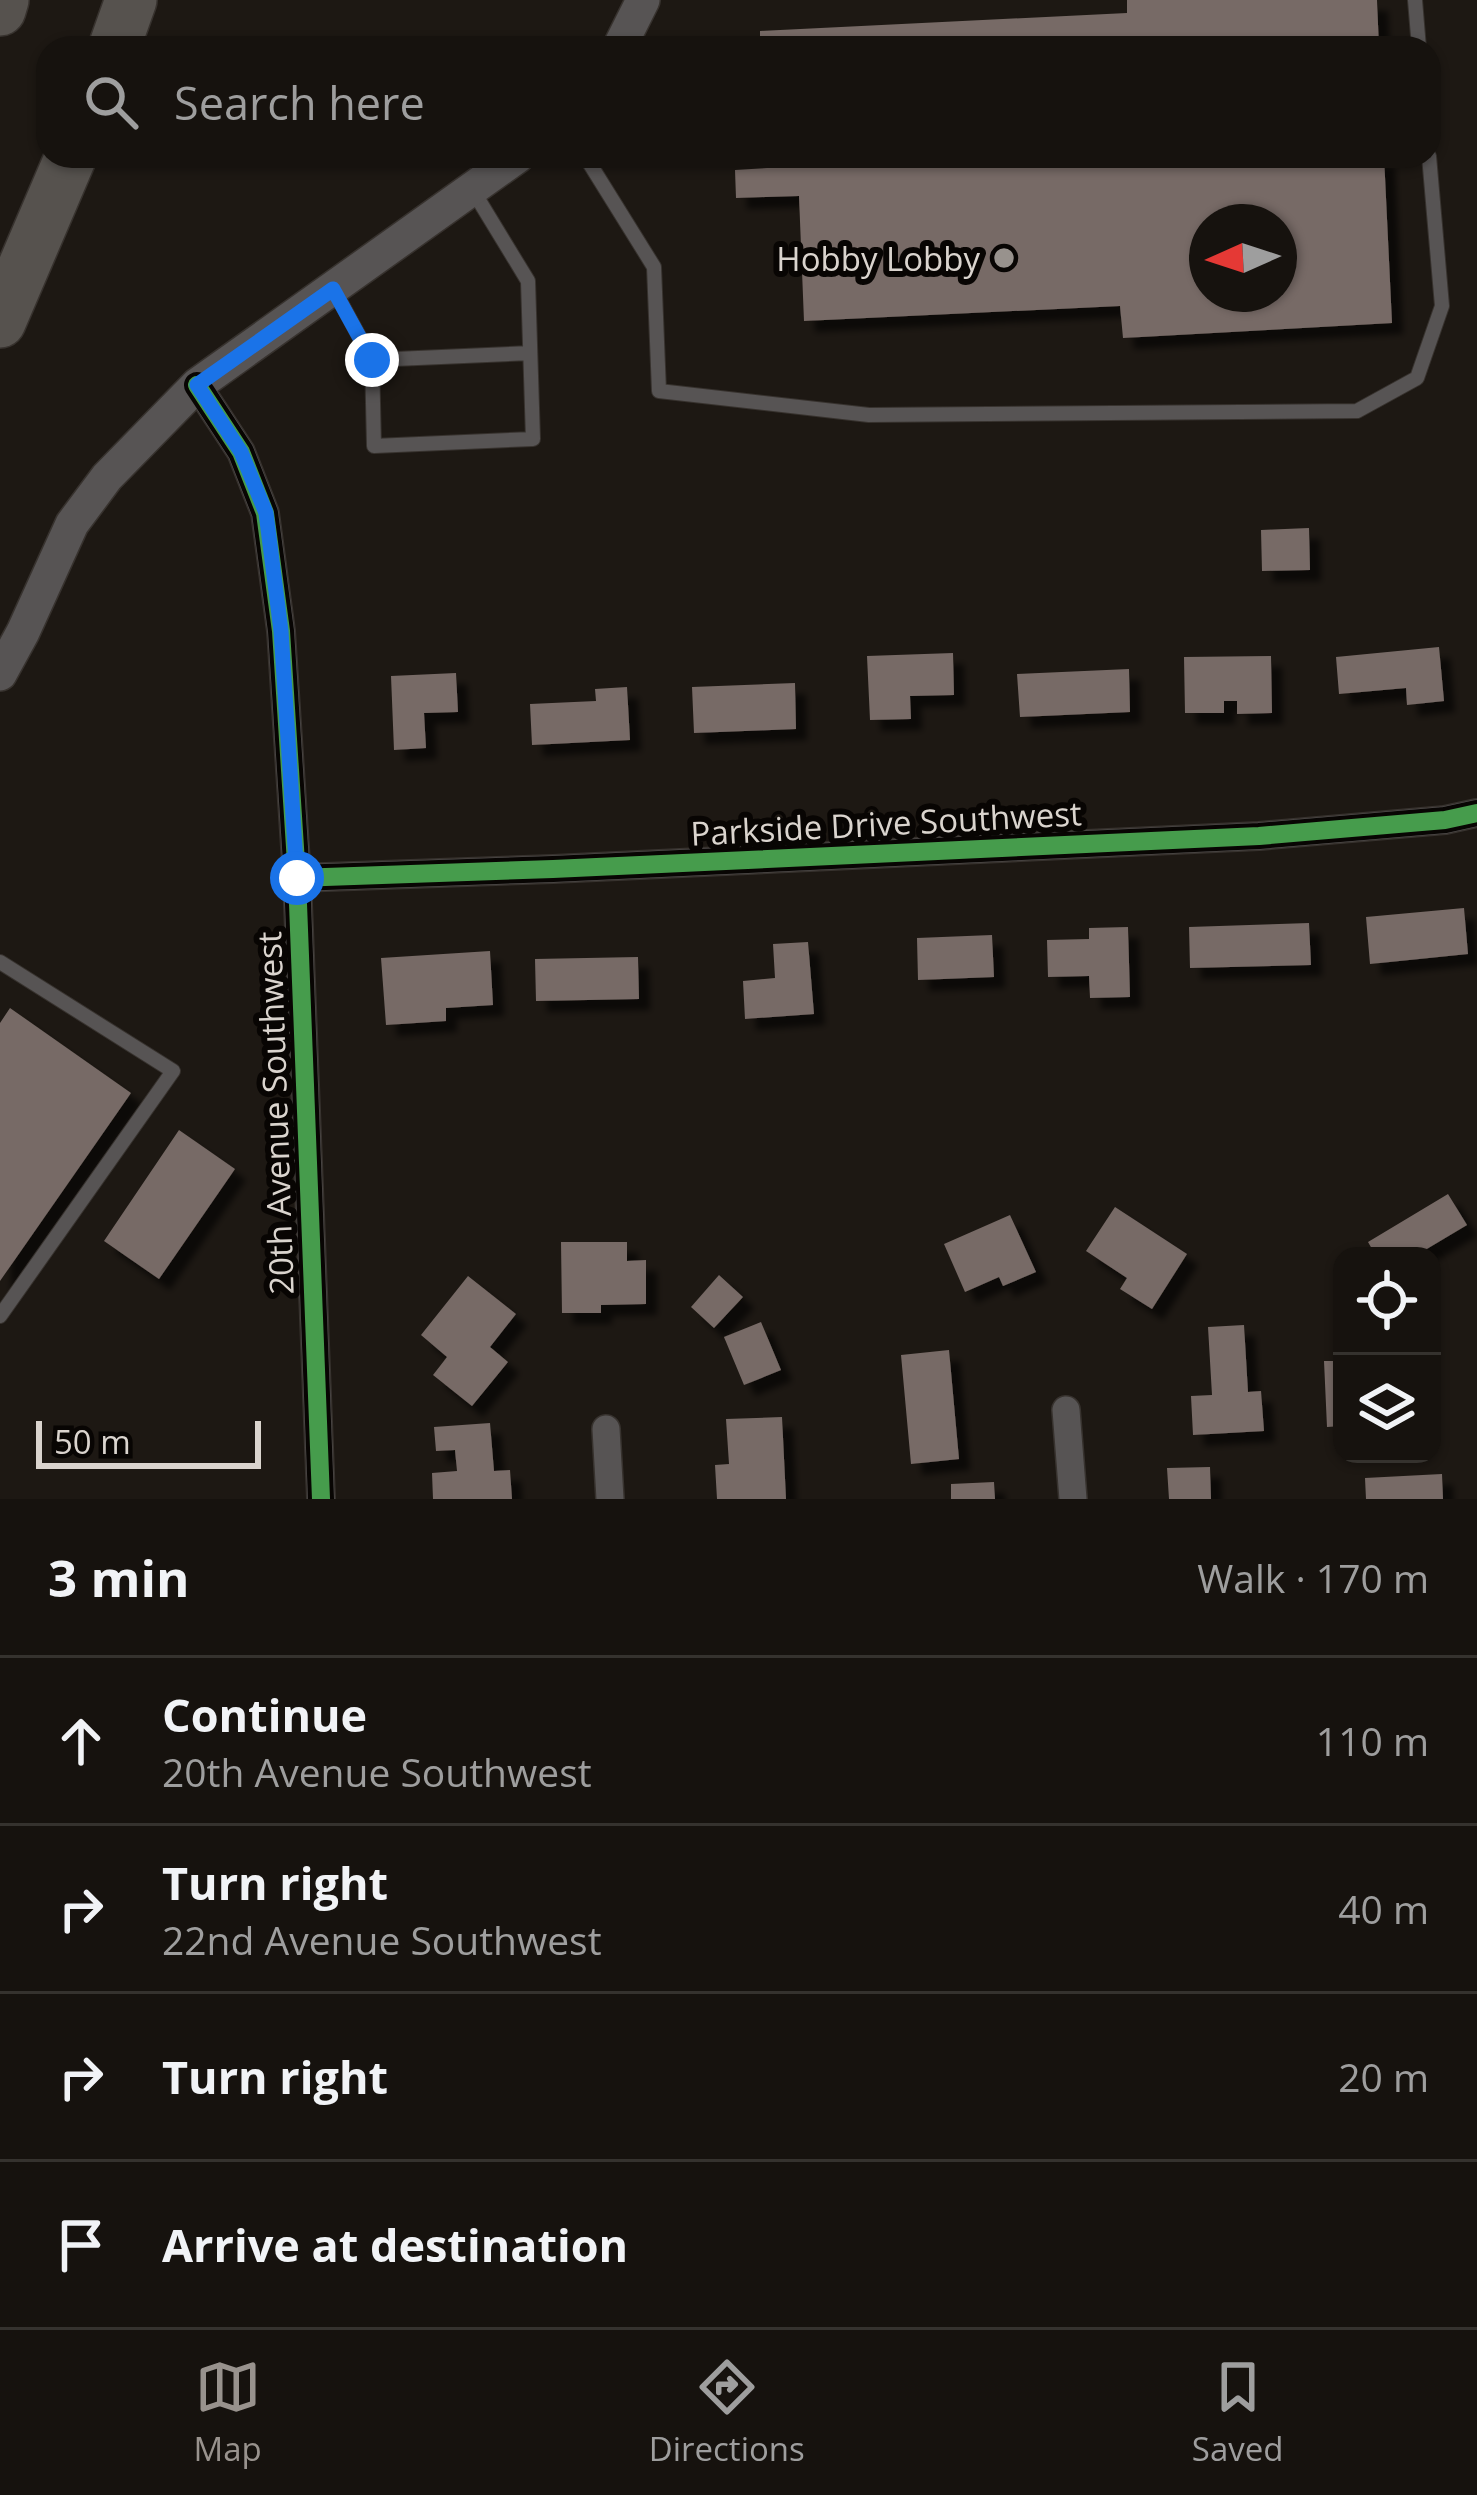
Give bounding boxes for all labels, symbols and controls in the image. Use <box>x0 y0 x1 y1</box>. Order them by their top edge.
search box <box>36 36 1441 168</box>
icon: search <box>78 69 144 135</box>
text: Search here <box>174 72 425 133</box>
north arrow <box>1189 204 1297 312</box>
place label: Hobby Lobby <box>776 236 980 281</box>
marker: Hobby Lobby <box>991 245 1017 271</box>
route end <box>345 333 399 387</box>
street label: Parkside Drive Southwest <box>689 790 1083 856</box>
route start <box>270 851 324 905</box>
street label: 20th Avenue Southwest <box>246 931 304 1295</box>
map controls <box>1333 1247 1441 1463</box>
button: locate <box>1333 1247 1441 1355</box>
button: layers <box>1333 1355 1441 1463</box>
scale bar <box>36 1415 261 1468</box>
text: 50 m <box>54 1419 131 1464</box>
text: 3 min <box>48 1542 190 1612</box>
text: Walk · 170 m <box>1197 1551 1429 1604</box>
text: Continue <box>162 1684 367 1745</box>
icon: ahead <box>48 1708 114 1774</box>
text: 110 m <box>1316 1714 1429 1767</box>
text: 20th Avenue Southwest <box>162 1745 592 1798</box>
text: Turn right <box>162 1852 388 1913</box>
icon: right <box>48 1876 114 1942</box>
text: 40 m <box>1338 1882 1429 1935</box>
text: 22nd Avenue Southwest <box>162 1913 602 1966</box>
icon: right <box>48 2044 114 2110</box>
text: Turn right <box>162 2046 388 2107</box>
text: 20 m <box>1338 2050 1429 2103</box>
icon: arrive <box>48 2212 114 2278</box>
text: Arrive at destination <box>162 2214 628 2275</box>
tab: Map <box>194 2354 262 2471</box>
tab: Directions <box>649 2354 805 2471</box>
tab: Saved <box>1192 2354 1283 2471</box>

